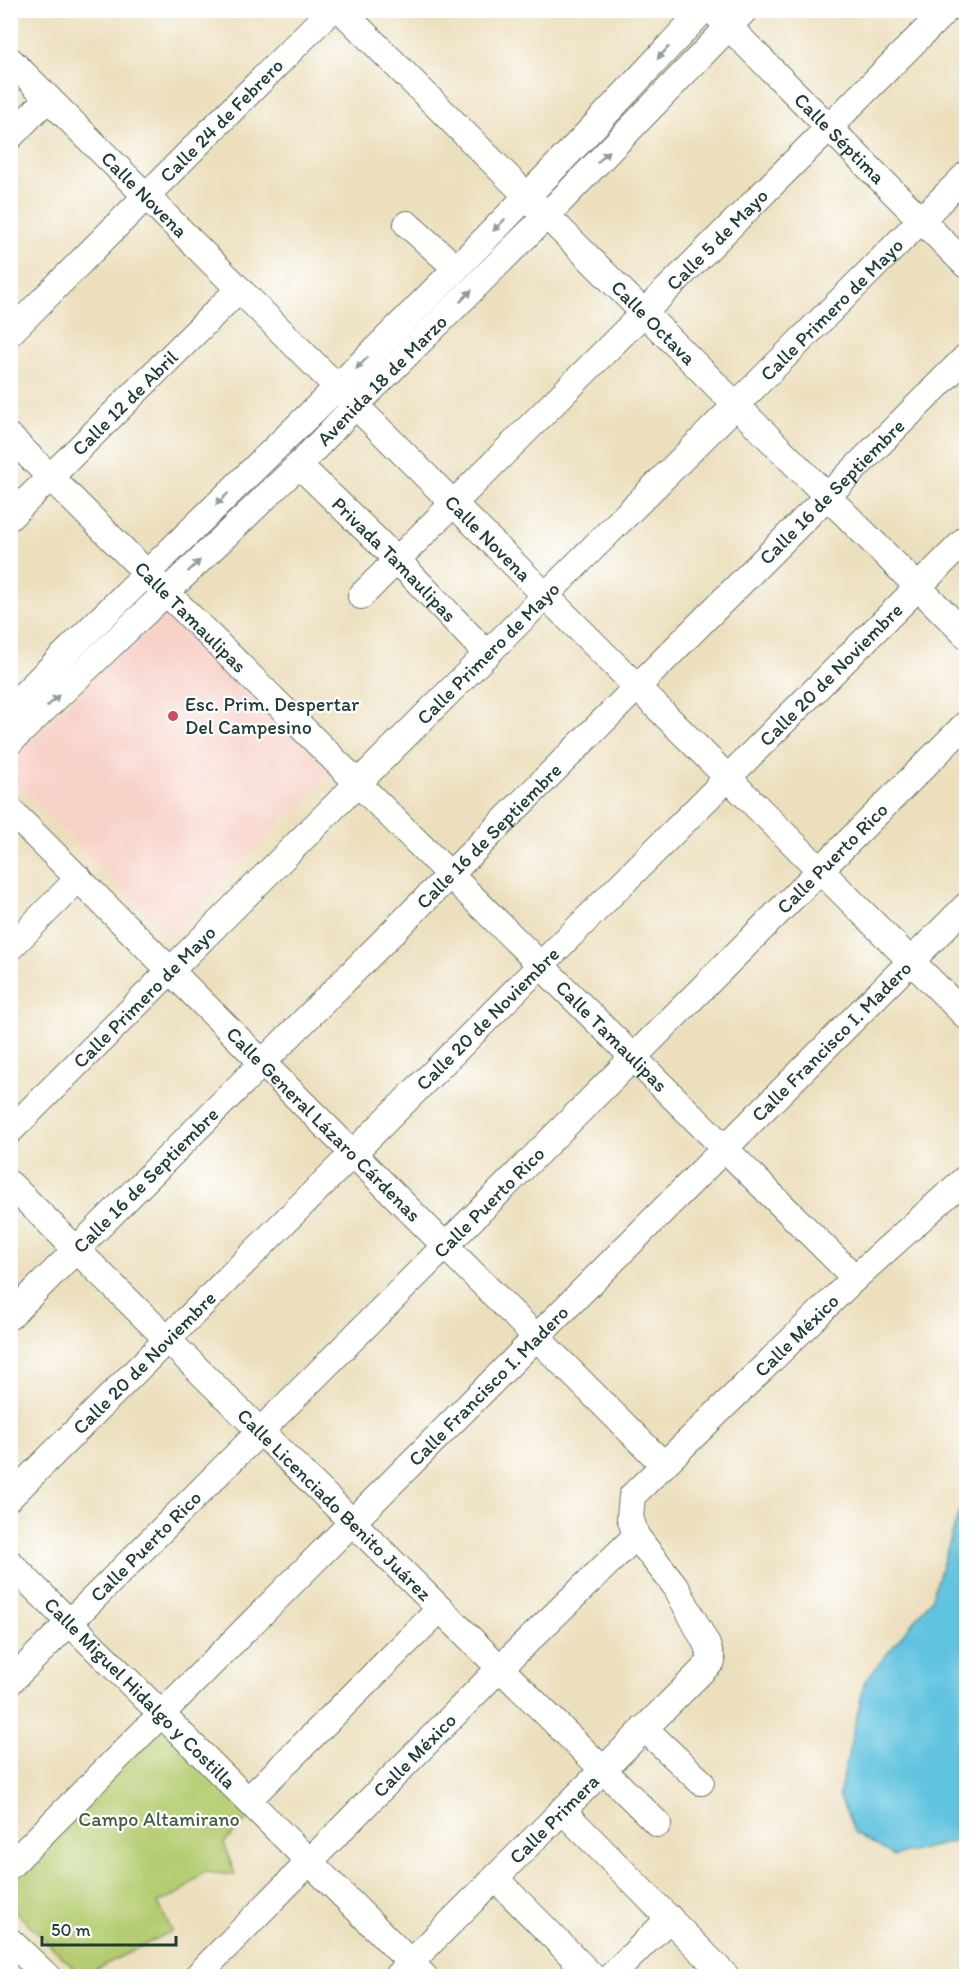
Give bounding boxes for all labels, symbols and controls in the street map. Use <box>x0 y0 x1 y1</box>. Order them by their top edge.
one-way arrow <box>656 46 670 60</box>
street label: Calle 24 de Febrero <box>155 53 288 187</box>
street label: Calle Séptima <box>789 88 891 189</box>
street label: Calle Novena <box>96 146 193 243</box>
one-way arrow <box>596 150 610 165</box>
street label: Calle 5 de Mayo <box>661 183 773 295</box>
one-way arrow <box>493 217 507 231</box>
street label: Calle Primero de Mayo <box>755 233 908 386</box>
street label: Calle Octava <box>606 275 701 370</box>
one-way arrow <box>458 289 472 303</box>
street label: Avenida 18 de Marzo <box>312 309 452 451</box>
street label: Calle 12 de Abril <box>67 345 183 460</box>
one-way arrow <box>355 355 369 369</box>
street label: Calle 16 de Septiembre <box>754 414 909 570</box>
street label: Calle Novena <box>440 490 536 586</box>
one-way arrow <box>215 492 230 506</box>
street label: Privada Tamaulipas <box>327 492 462 627</box>
street label: Calle Tamaulipas <box>130 556 252 678</box>
one-way arrow <box>186 560 200 574</box>
street label: Calle Primero de Mayo <box>412 577 564 729</box>
street label: Calle 20 de Noviembre <box>754 598 907 751</box>
place label: Esc. Prim. Despertar Del Campesino <box>185 692 359 739</box>
one-way arrow <box>45 694 60 708</box>
marker: Esc. Prim. Despertar Del Campesino <box>166 709 180 723</box>
street label: Calle 16 de Septiembre <box>411 758 566 914</box>
street label: Calle Puerto Rico <box>772 797 893 919</box>
street label: Calle Primero de Mayo <box>68 920 221 1073</box>
street label: Calle 20 de Noviembre <box>411 942 564 1095</box>
street label: Calle Francisco I. Madero <box>746 956 916 1127</box>
street label: Calle Tamaulipas <box>551 975 673 1097</box>
street label: Calle General Lázaro Cárdenas <box>221 1022 426 1227</box>
street label: Calle 16 de Septiembre <box>68 1102 223 1258</box>
street label: Calle Puerto Rico <box>428 1141 549 1263</box>
street label: Calle 20 de Noviembre <box>68 1286 221 1439</box>
street label: Calle México <box>749 1288 844 1382</box>
street label: Calle Francisco I. Madero <box>403 1300 574 1471</box>
street label: Calle Licenciado Benito Juárez <box>232 1403 437 1606</box>
street label: Calle Puerto Rico <box>85 1485 206 1607</box>
street label: Calle Miguel Hidalgo y Costilla <box>39 1592 241 1794</box>
street label: Calle México <box>368 1708 461 1802</box>
street label: Calle Primera <box>504 1769 604 1869</box>
park label: Campo Altamirano <box>78 1807 240 1831</box>
scale bar <box>42 1909 176 1947</box>
text: 50 m <box>51 1919 91 1941</box>

